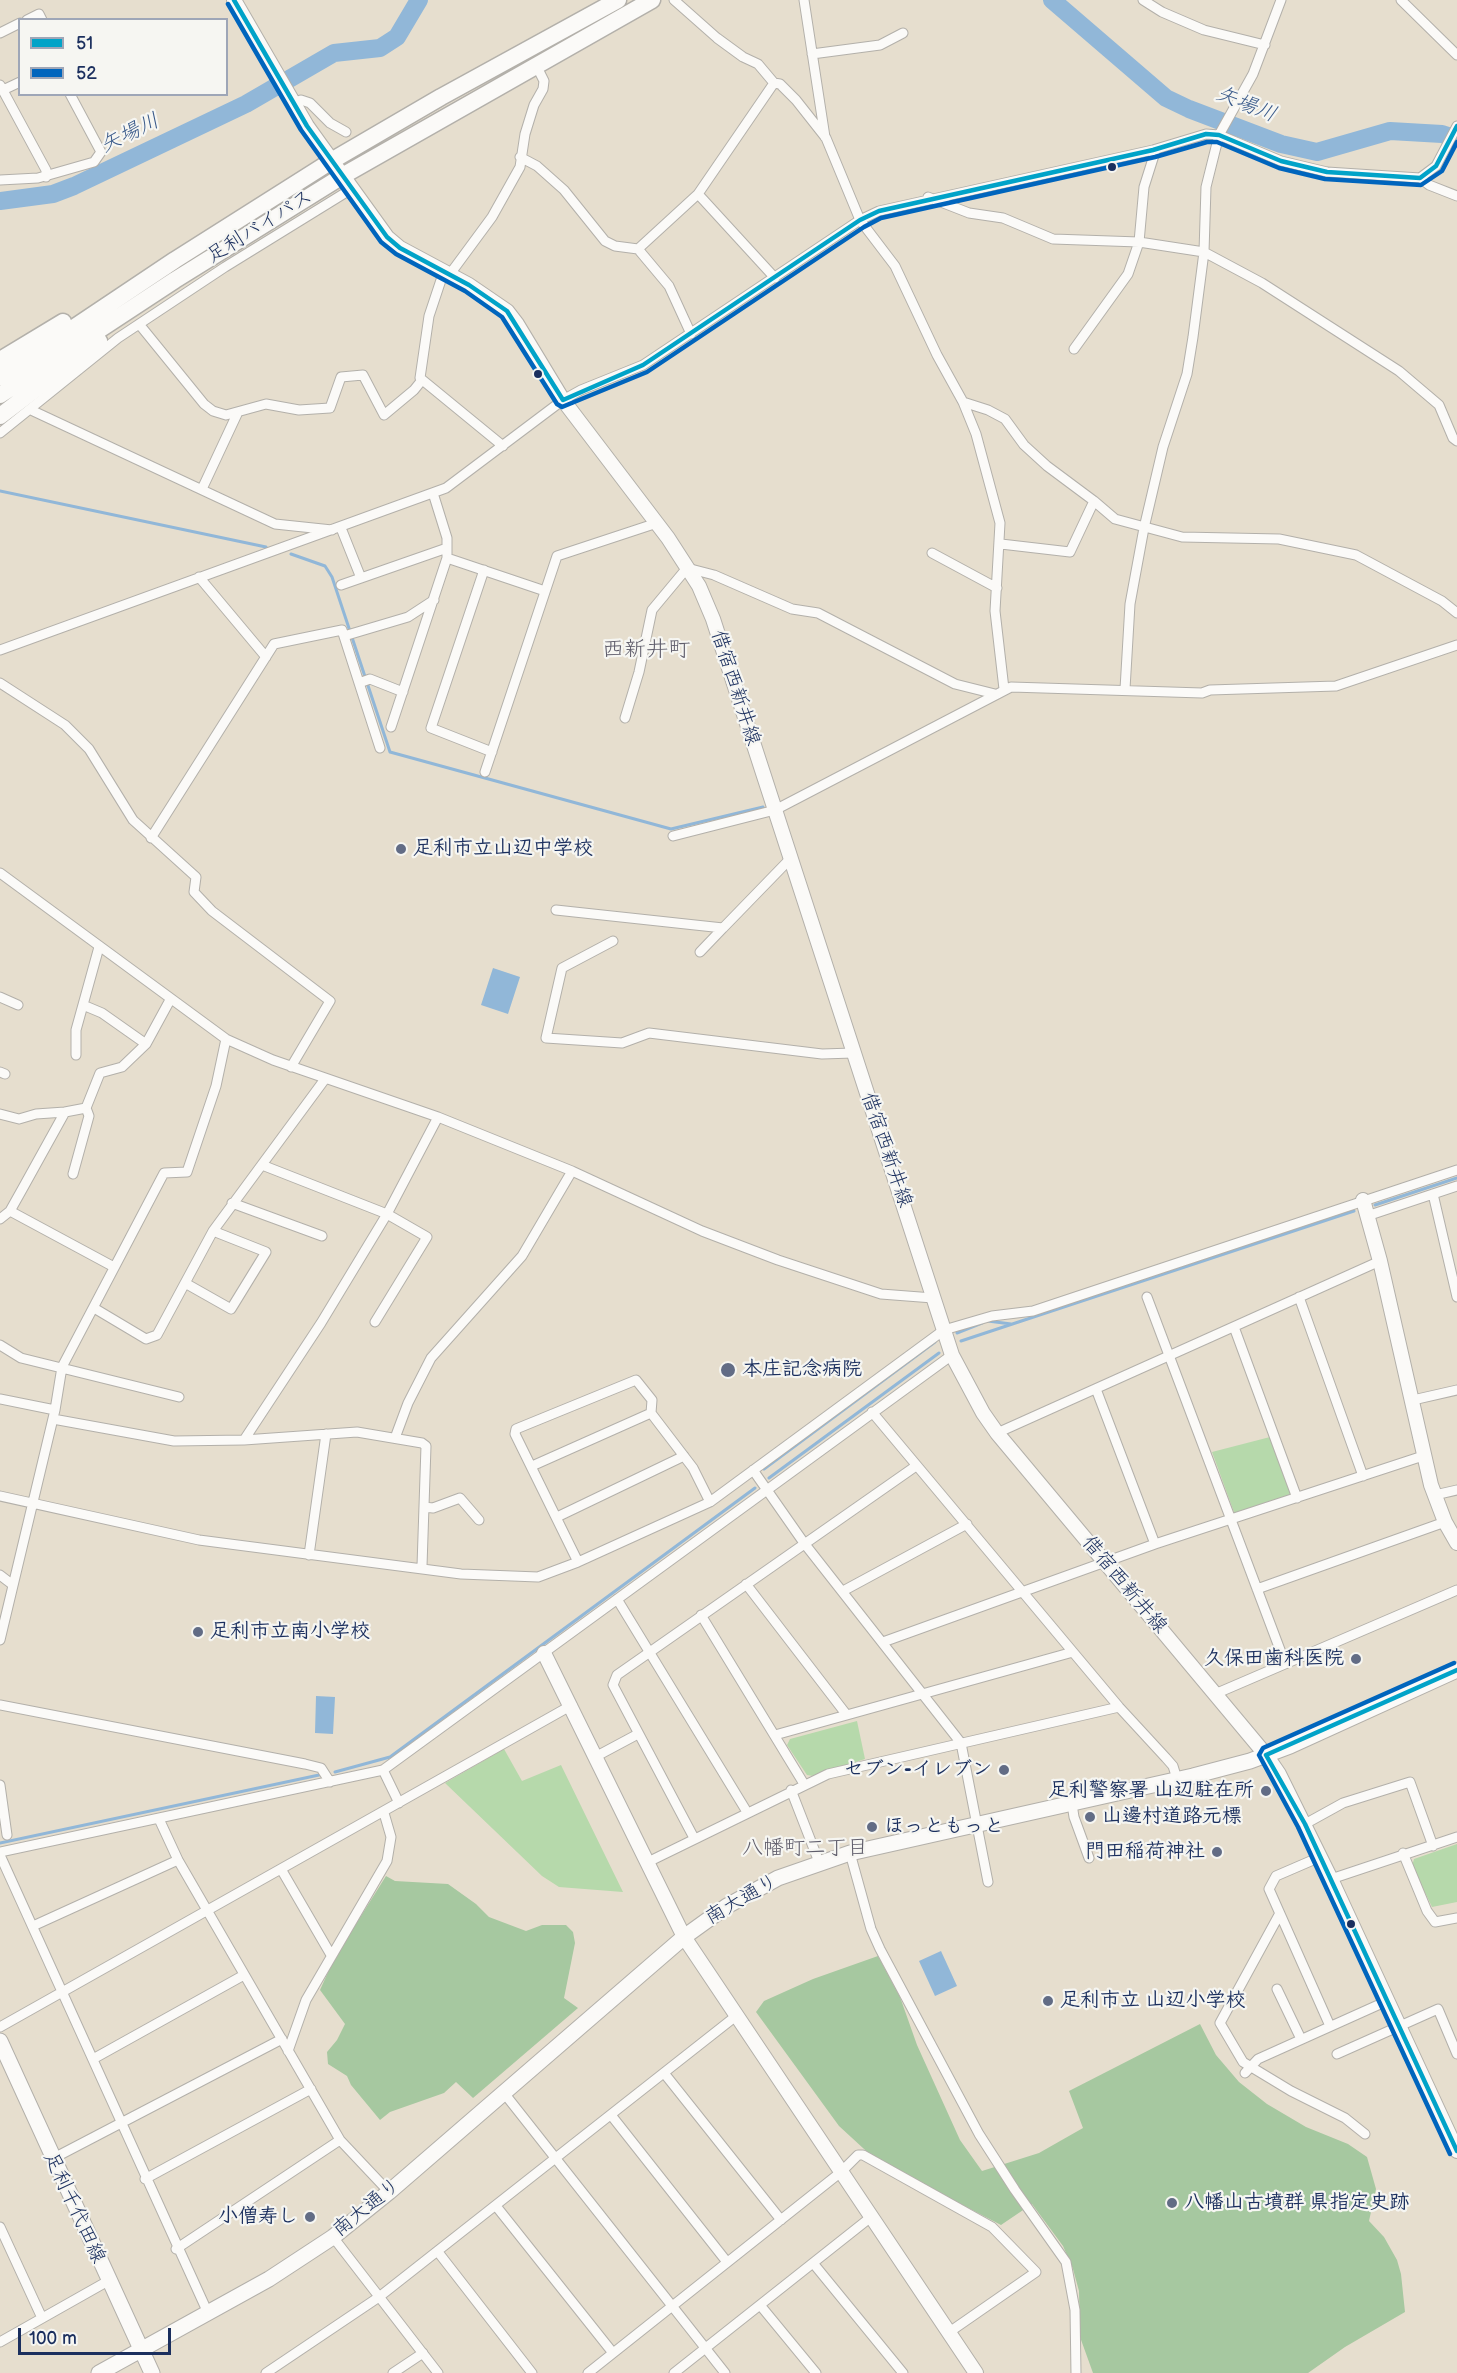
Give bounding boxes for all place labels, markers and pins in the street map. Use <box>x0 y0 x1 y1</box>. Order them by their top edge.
unlabelled marker <box>1106 161 1118 173</box>
unlabelled marker <box>532 368 544 380</box>
place label: 足利市立山辺中学校 <box>413 837 593 861</box>
marker: 足利市立山辺中学校 <box>394 842 408 856</box>
place label: 本庄記念病院 <box>742 1358 862 1382</box>
marker: 本庄記念病院 <box>719 1361 737 1379</box>
place label: 足利市立南小学校 <box>210 1620 370 1644</box>
marker: 足利市立南小学校 <box>191 1625 205 1639</box>
place label: 久保田歯科医院 <box>1204 1647 1344 1671</box>
marker: 久保田歯科医院 <box>1349 1652 1363 1666</box>
place label: セブン-イレブン <box>844 1758 992 1782</box>
marker: セブン-イレブン <box>997 1763 1011 1777</box>
place label: 足利警察署 山辺駐在所 <box>1049 1779 1254 1803</box>
marker: 足利警察署 山辺駐在所 <box>1259 1784 1273 1798</box>
place label: 山邊村道路元標 <box>1102 1805 1242 1829</box>
marker: 山邊村道路元標 <box>1083 1810 1097 1824</box>
place label: ほっともっと <box>884 1815 1004 1839</box>
marker: ほっともっと <box>865 1820 879 1834</box>
place label: 門田稲荷神社 <box>1085 1840 1205 1864</box>
marker: 門田稲荷神社 <box>1210 1845 1224 1859</box>
unlabelled marker <box>1345 1918 1357 1930</box>
place label: 足利市立 山辺小学校 <box>1060 1989 1245 2013</box>
marker: 足利市立 山辺小学校 <box>1041 1994 1055 2008</box>
place label: 八幡山古墳群 県指定史跡 <box>1184 2191 1409 2215</box>
marker: 八幡山古墳群 県指定史跡 <box>1165 2196 1179 2210</box>
place label: 小僧寿し <box>218 2205 298 2229</box>
marker: 小僧寿し <box>303 2210 317 2224</box>

